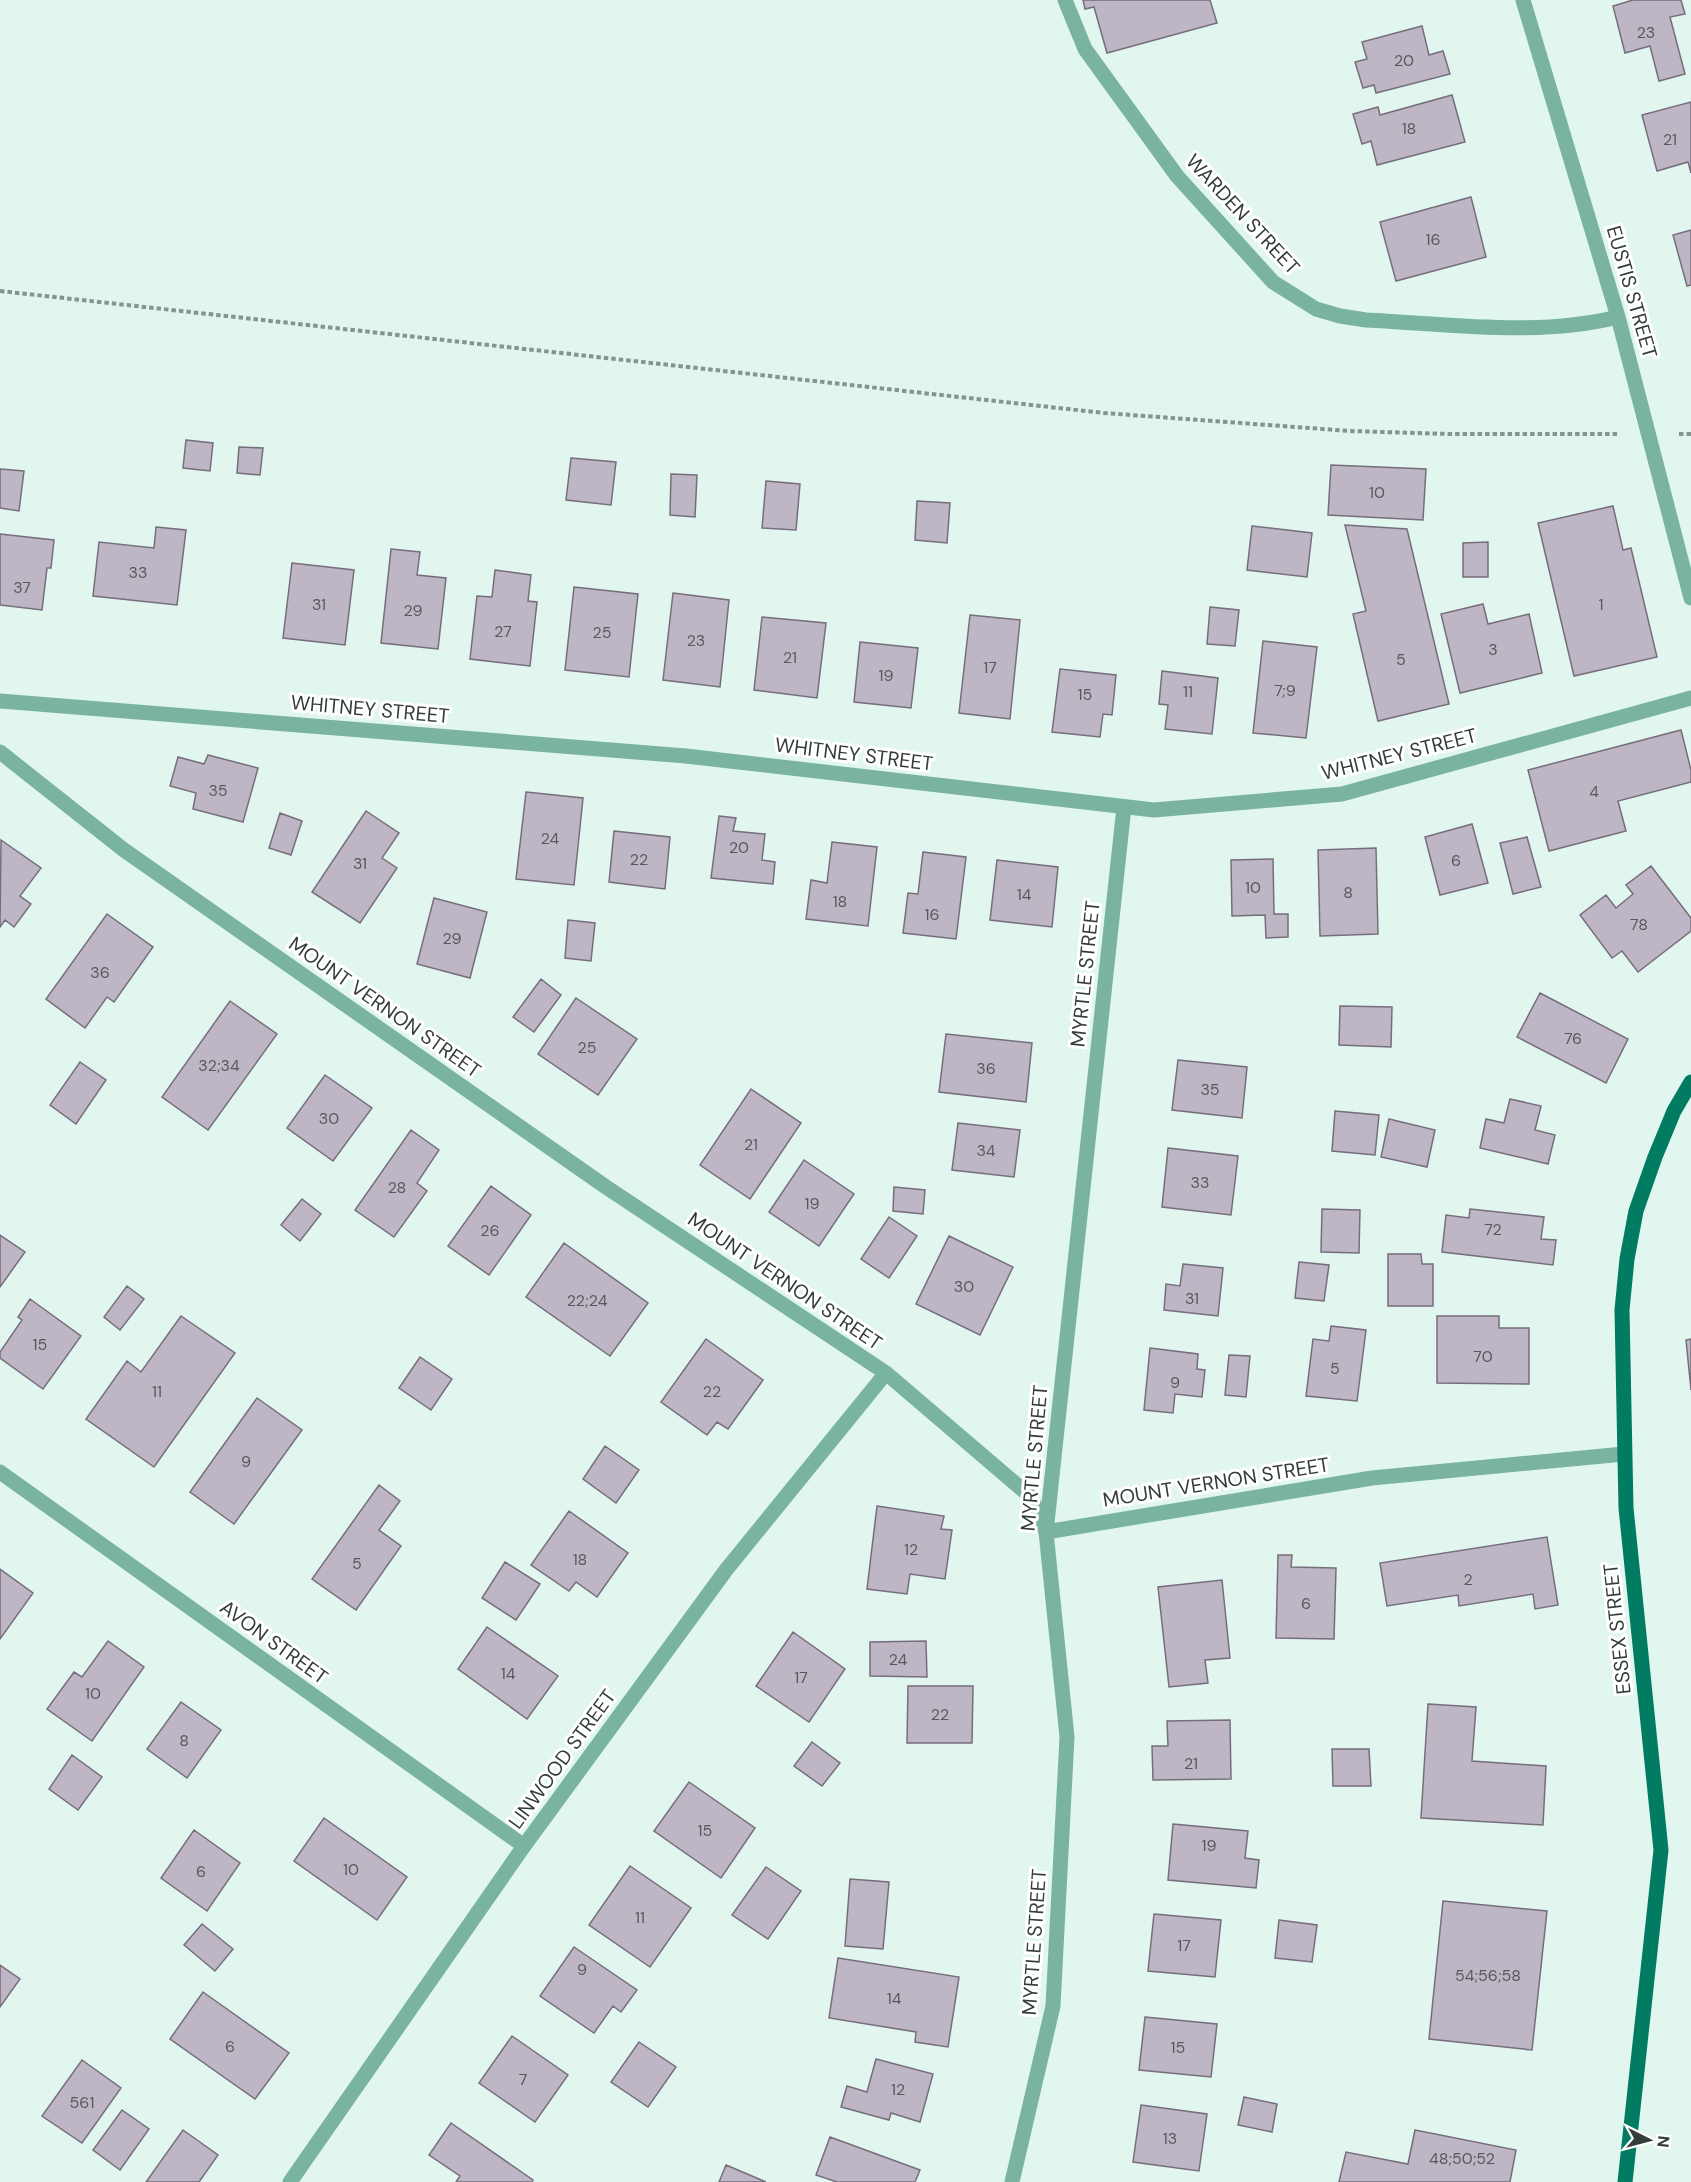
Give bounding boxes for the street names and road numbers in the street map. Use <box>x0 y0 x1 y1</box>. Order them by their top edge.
street label: WARDEN STREET <box>1180 148 1306 280</box>
street label: EUSTIS STREET <box>1601 223 1663 361</box>
street label: WHITNEY STREET <box>290 689 450 729</box>
street label: WHITNEY STREET <box>1319 722 1479 786</box>
street label: WHITNEY STREET <box>773 731 935 777</box>
street label: MYRTLE STREET <box>1064 900 1106 1048</box>
street label: MOUNT VERNON STREET <box>284 931 486 1083</box>
street label: MOUNT VERNON STREET <box>683 1206 887 1356</box>
street label: MYRTLE STREET <box>1015 1384 1053 1532</box>
street label: MOUNT VERNON STREET <box>1101 1451 1331 1513</box>
street label: ESSEX STREET <box>1597 1562 1637 1696</box>
street label: AVON STREET <box>215 1594 333 1690</box>
street label: LINWOOD STREET <box>503 1684 621 1834</box>
street label: MYRTLE STREET <box>1016 1868 1052 2016</box>

